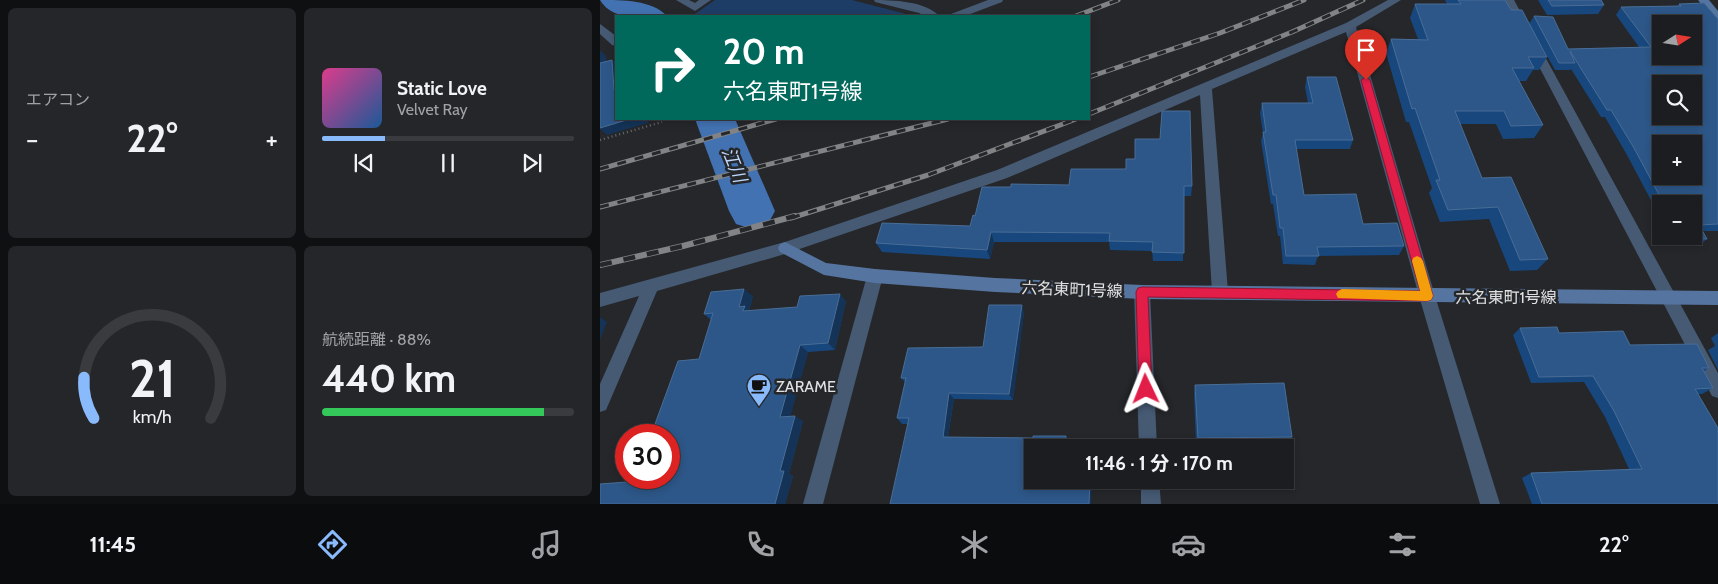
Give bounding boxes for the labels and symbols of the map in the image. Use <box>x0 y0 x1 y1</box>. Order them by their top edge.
north arrow <box>1652 15 1702 65</box>
pin <box>1345 29 1387 80</box>
water label: 江川 <box>717 144 752 188</box>
street label: 六名東町1号線 <box>1021 278 1123 301</box>
street label: 六名東町1号線 <box>1455 288 1557 307</box>
position arrow <box>1119 362 1171 414</box>
cafe icon: ZARAME <box>746 373 772 407</box>
place label: ZARAME <box>776 377 836 396</box>
speed limit sign: 30 <box>615 424 680 489</box>

